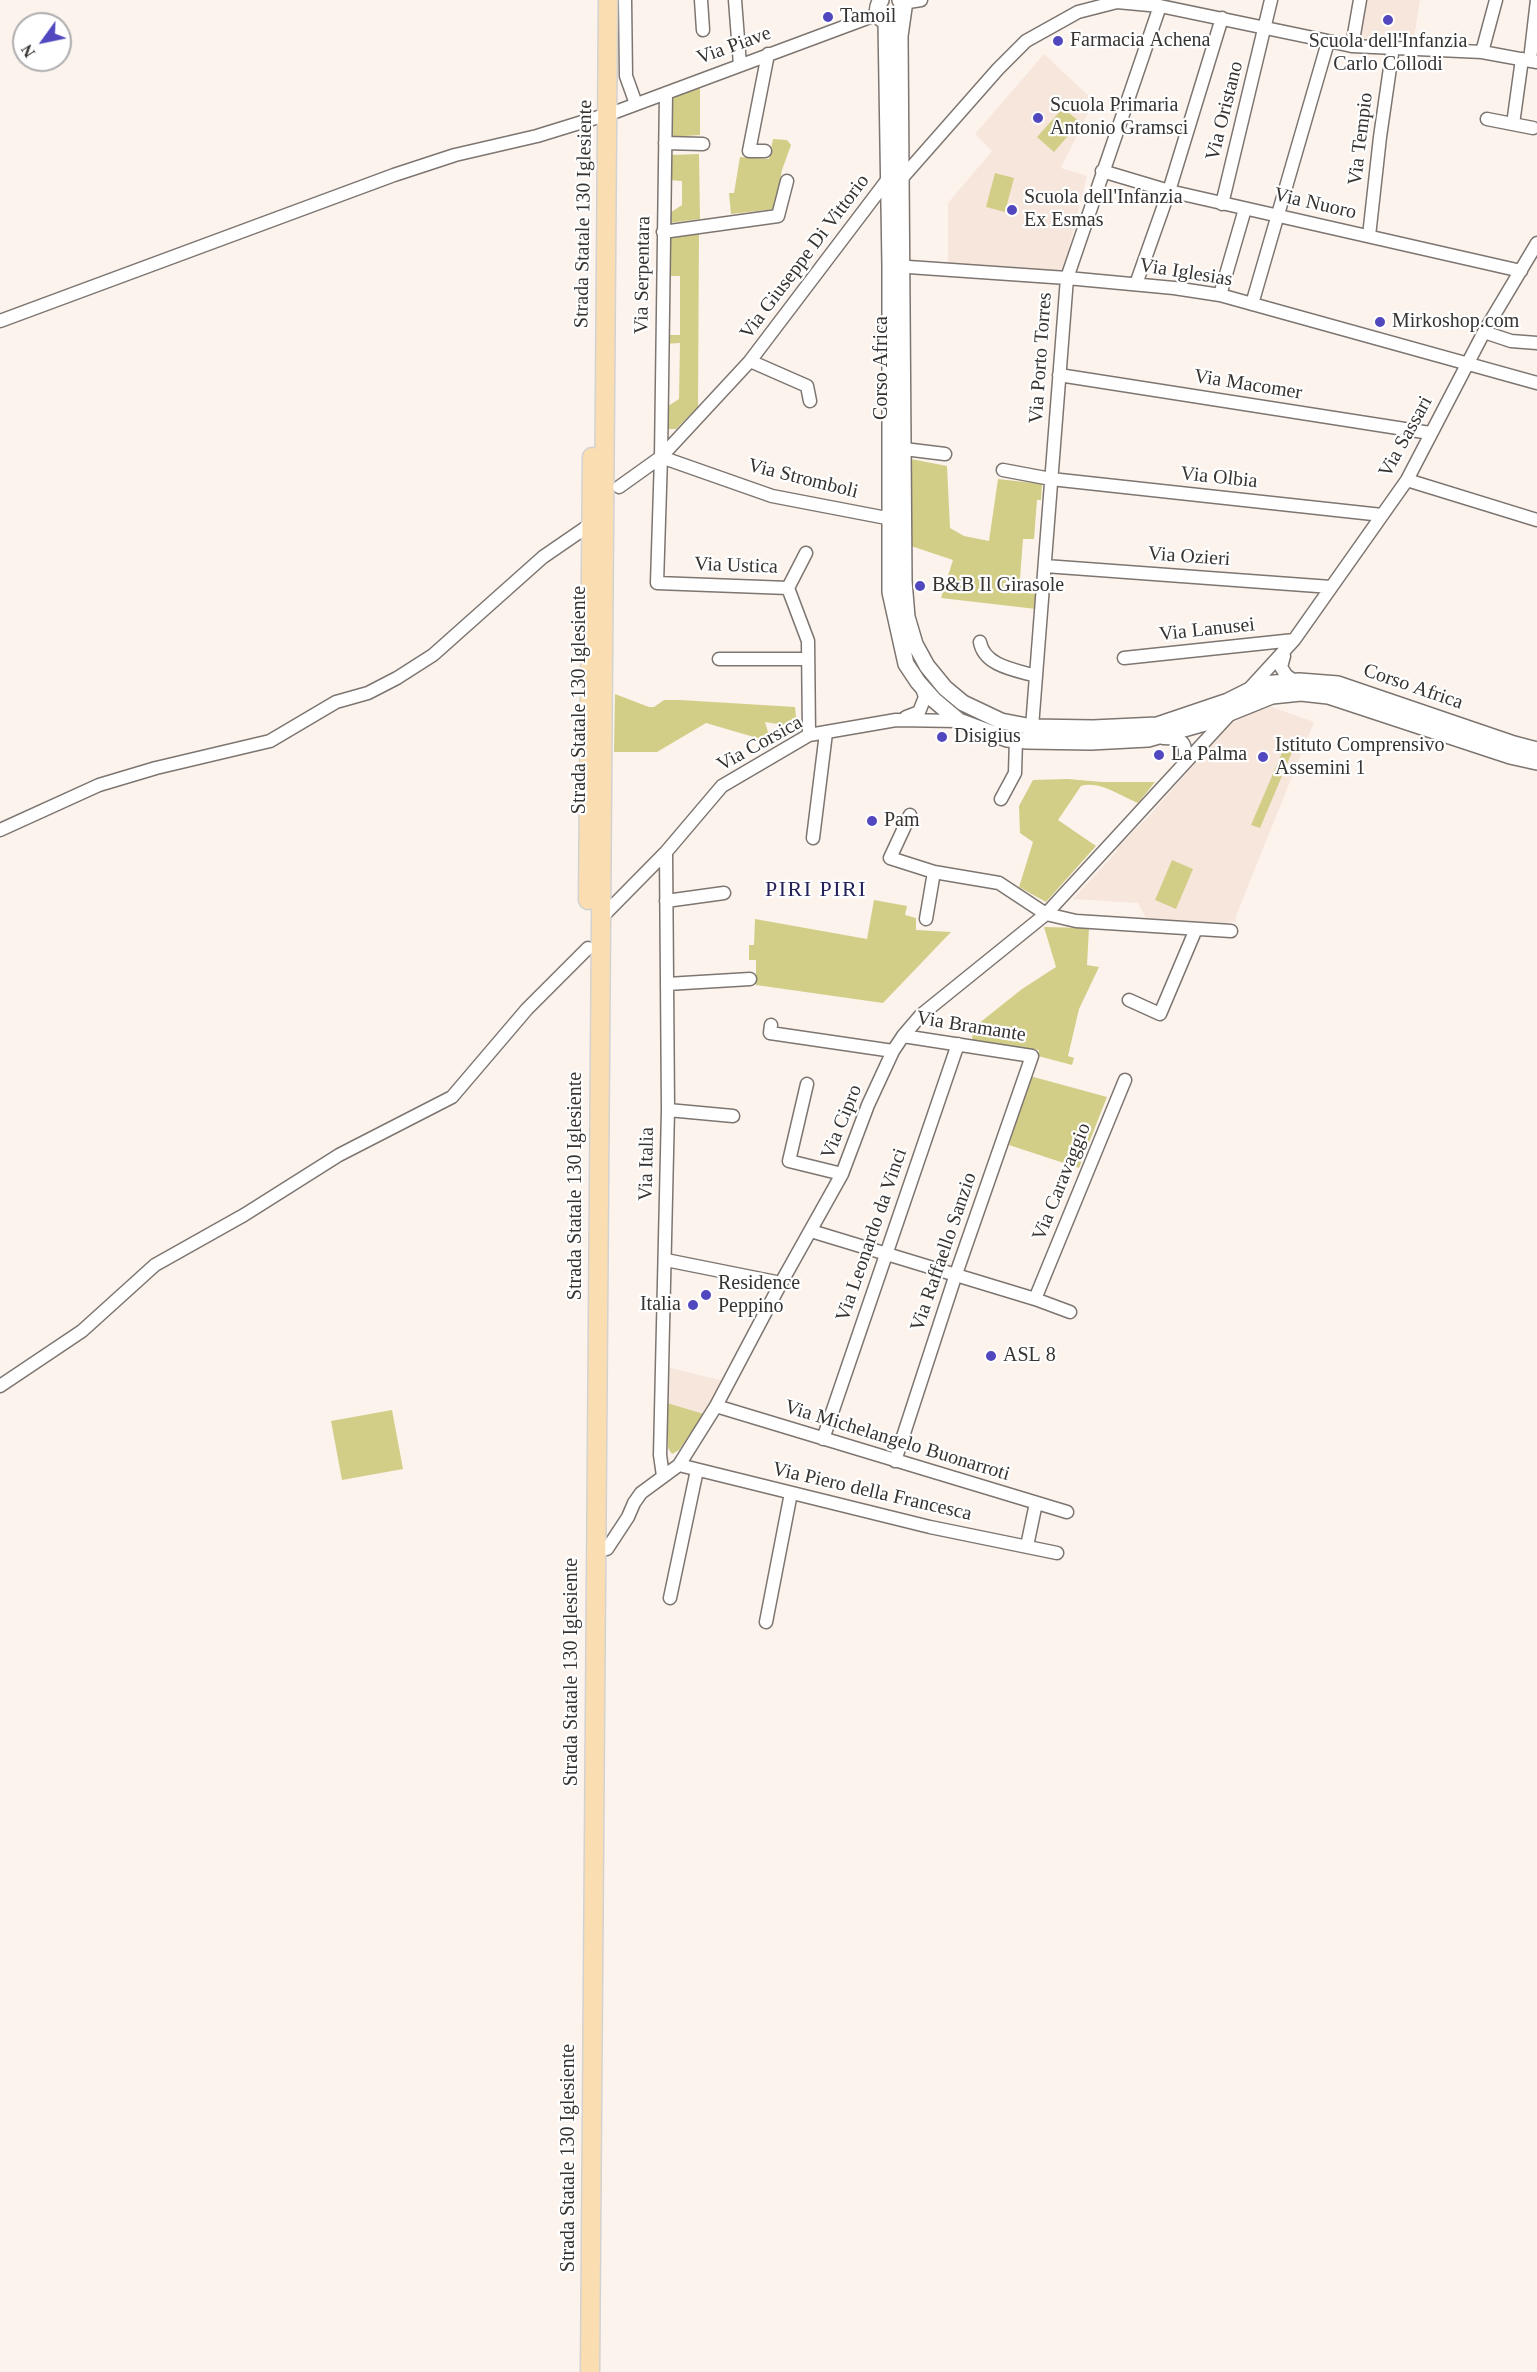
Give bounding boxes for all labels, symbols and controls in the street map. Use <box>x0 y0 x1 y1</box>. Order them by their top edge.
place label: Tamoil <box>840 5 896 29</box>
marker: Tamoil <box>821 10 835 24</box>
north arrow <box>12 12 72 72</box>
marker: Scuola dell'Infanzia Carlo Collodi <box>1381 13 1395 27</box>
street label: Via Piave <box>694 22 774 70</box>
place label: Farmacia Achena <box>1070 29 1210 53</box>
place label: Scuola dell'Infanzia Carlo Collodi <box>1309 30 1467 77</box>
marker: Farmacia Achena <box>1051 34 1065 48</box>
text: N <box>18 42 38 60</box>
street label: Via Oristano <box>1201 59 1249 163</box>
street label: Via Tempio <box>1343 91 1379 187</box>
place label: Scuola Primaria Antonio Gramsci <box>1050 94 1188 141</box>
street label: Strada Statale 130 Iglesiente <box>570 100 598 328</box>
marker: Scuola Primaria Antonio Gramsci <box>1031 111 1045 125</box>
street label: Via Giuseppe Di Vittorio <box>735 170 875 344</box>
street label: Via Nuoro <box>1271 183 1359 225</box>
place label: Scuola dell'Infanzia Ex Esmas <box>1024 186 1183 233</box>
marker: Scuola dell'Infanzia Ex Esmas <box>1005 203 1019 217</box>
street label: Via Serpentara <box>630 216 656 334</box>
street label: Via Iglesias <box>1138 254 1234 292</box>
street label: Via Porto Torres <box>1024 291 1058 425</box>
place label: Mirkoshop.com <box>1392 310 1519 334</box>
marker: Mirkoshop.com <box>1373 315 1387 329</box>
street label: Corso Africa <box>870 316 894 420</box>
street label: Via Macomer <box>1192 365 1304 405</box>
street label: Via Sassari <box>1374 392 1438 482</box>
street label: Via Stromboli <box>745 454 861 504</box>
street label: Via Olbia <box>1179 462 1259 494</box>
street label: Via Ozieri <box>1147 542 1231 572</box>
street label: Via Ustica <box>694 553 778 579</box>
place label: B&B Il Girasole <box>932 574 1064 598</box>
marker: B&B Il Girasole <box>913 579 927 593</box>
street label: Strada Statale 130 Iglesiente <box>568 586 592 814</box>
street label: Via Lanusei <box>1158 613 1256 647</box>
street label: Corso Africa <box>1360 659 1466 715</box>
street label: Via Corsica <box>713 711 807 777</box>
place label: Disigius <box>954 725 1021 749</box>
marker: Disigius <box>935 730 949 744</box>
place label: Istituto Comprensivo Assemini 1 <box>1275 734 1444 781</box>
place label: La Palma <box>1171 743 1247 767</box>
marker: La Palma <box>1152 748 1166 762</box>
marker: Istituto Comprensivo Assemini 1 <box>1256 750 1270 764</box>
place label: Pam <box>884 809 920 833</box>
marker: Pam <box>865 814 879 828</box>
district label: PIRI PIRI <box>765 877 867 903</box>
street label: Via Bramante <box>915 1007 1027 1047</box>
street label: Strada Statale 130 Iglesiente <box>564 1072 588 1300</box>
street label: Via Cipro <box>816 1081 868 1163</box>
street label: Via Caravaggio <box>1027 1120 1097 1244</box>
street label: Via Italia <box>634 1127 660 1201</box>
street label: Via Leonardo da Vinci <box>831 1145 913 1325</box>
street label: Via Raffaello Sanzio <box>906 1170 982 1334</box>
place label: Residence Peppino <box>718 1272 800 1319</box>
marker: Residence Peppino <box>699 1288 713 1302</box>
place label: Italia <box>640 1293 681 1317</box>
marker: Italia <box>686 1298 700 1312</box>
place label: ASL 8 <box>1003 1344 1056 1368</box>
marker: ASL 8 <box>984 1349 998 1363</box>
street label: Via Michelangelo Buonarroti <box>781 1395 1013 1487</box>
street label: Via Piero della Francesca <box>770 1457 974 1527</box>
street label: Strada Statale 130 Iglesiente <box>560 1558 584 1786</box>
street label: Strada Statale 130 Iglesiente <box>557 2044 581 2272</box>

